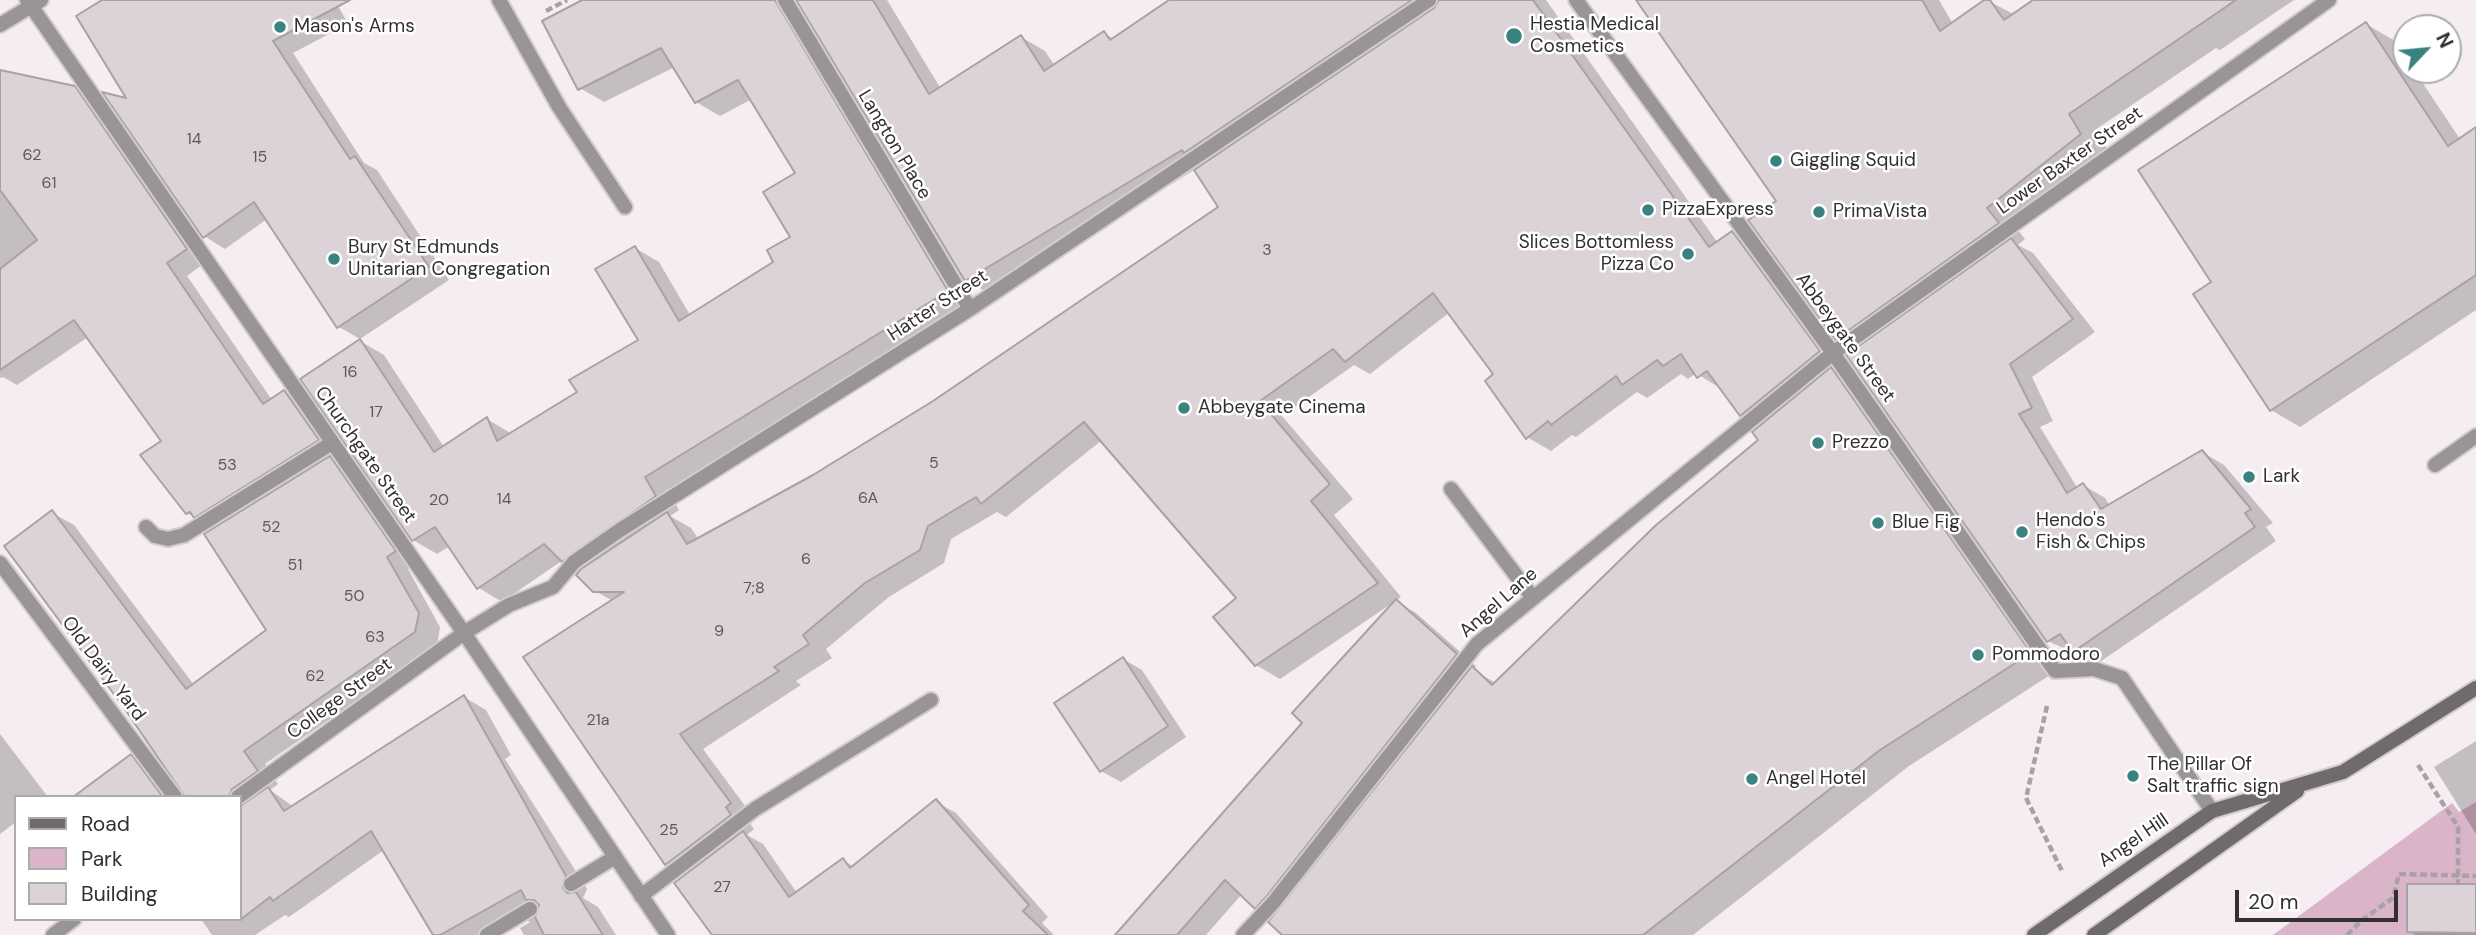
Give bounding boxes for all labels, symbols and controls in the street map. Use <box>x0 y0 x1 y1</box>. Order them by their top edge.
place label: Hestia Medical Cosmetics <box>1530 14 1659 58</box>
north arrow <box>2392 14 2462 84</box>
place label: Mason's Arms <box>294 16 415 38</box>
marker: Mason's Arms <box>272 19 288 35</box>
marker: Hestia Medical Cosmetics <box>1504 26 1524 46</box>
text: N <box>2430 29 2459 52</box>
street label: Langton Place <box>852 86 936 204</box>
street label: Lower Baxter Street <box>1993 102 2147 220</box>
house number: 14 <box>187 130 201 150</box>
house number: 62 <box>23 146 41 166</box>
house number: 15 <box>253 148 267 168</box>
place label: Giggling Squid <box>1790 150 1916 172</box>
marker: Giggling Squid <box>1768 153 1784 169</box>
house number: 61 <box>41 174 57 194</box>
place label: PizzaExpress <box>1662 199 1774 221</box>
place label: PrimaVista <box>1833 201 1927 223</box>
marker: PizzaExpress <box>1640 202 1656 218</box>
marker: PrimaVista <box>1811 204 1827 220</box>
place label: Slices Bottomless Pizza Co <box>1519 232 1674 276</box>
place label: Bury St Edmunds Unitarian Congregation <box>348 237 550 281</box>
house number: 3 <box>1262 241 1272 261</box>
marker: Slices Bottomless Pizza Co <box>1680 246 1696 262</box>
marker: Bury St Edmunds Unitarian Congregation <box>326 251 342 267</box>
street label: Hatter Street <box>884 265 992 347</box>
street label: Abbeygate Street <box>1790 269 1900 407</box>
house number: 16 <box>342 363 358 383</box>
street label: Churchgate Street <box>309 382 421 528</box>
place label: Abbeygate Cinema <box>1198 397 1366 419</box>
marker: Abbeygate Cinema <box>1176 400 1192 416</box>
house number: 17 <box>369 403 383 423</box>
place label: Prezzo <box>1832 432 1889 454</box>
marker: Prezzo <box>1810 435 1826 451</box>
house number: 5 <box>929 454 939 474</box>
house number: 53 <box>217 456 237 476</box>
place label: Lark <box>2263 466 2300 488</box>
marker: Lark <box>2241 469 2257 485</box>
house number: 6A <box>858 489 878 509</box>
house number: 14 <box>497 490 511 510</box>
house number: 20 <box>429 491 449 511</box>
place label: Hendo's Fish & Chips <box>2036 510 2146 554</box>
place label: Blue Fig <box>1892 512 1960 534</box>
marker: Blue Fig <box>1870 515 1886 531</box>
house number: 52 <box>262 518 280 538</box>
marker: Hendo's Fish & Chips <box>2014 524 2030 540</box>
house number: 6 <box>801 550 811 570</box>
house number: 51 <box>288 556 302 576</box>
street label: Angel Lane <box>1455 563 1543 643</box>
house number: 7;8 <box>743 579 765 599</box>
house number: 50 <box>344 587 364 607</box>
street label: Old Dairy Yard <box>56 612 150 726</box>
house number: 9 <box>714 622 724 642</box>
house number: 63 <box>365 628 385 648</box>
place label: Pommodoro <box>1992 644 2100 666</box>
marker: Pommodoro <box>1970 647 1986 663</box>
street label: College Street <box>283 653 397 745</box>
house number: 62 <box>306 667 324 687</box>
house number: 21a <box>587 711 609 731</box>
place label: The Pillar Of Salt traffic sign <box>2147 754 2279 798</box>
place label: Angel Hotel <box>1766 768 1866 790</box>
marker: The Pillar Of Salt traffic sign <box>2125 768 2141 784</box>
marker: Angel Hotel <box>1744 771 1760 787</box>
legend <box>14 795 242 921</box>
street label: Angel Hill <box>2095 809 2173 873</box>
text: Road <box>81 810 130 838</box>
house number: 25 <box>660 821 678 841</box>
text: Park <box>81 845 122 873</box>
scale bar <box>2238 876 2401 920</box>
house number: 27 <box>713 878 731 898</box>
text: Building <box>81 880 157 908</box>
text: 20 m <box>2248 888 2299 916</box>

